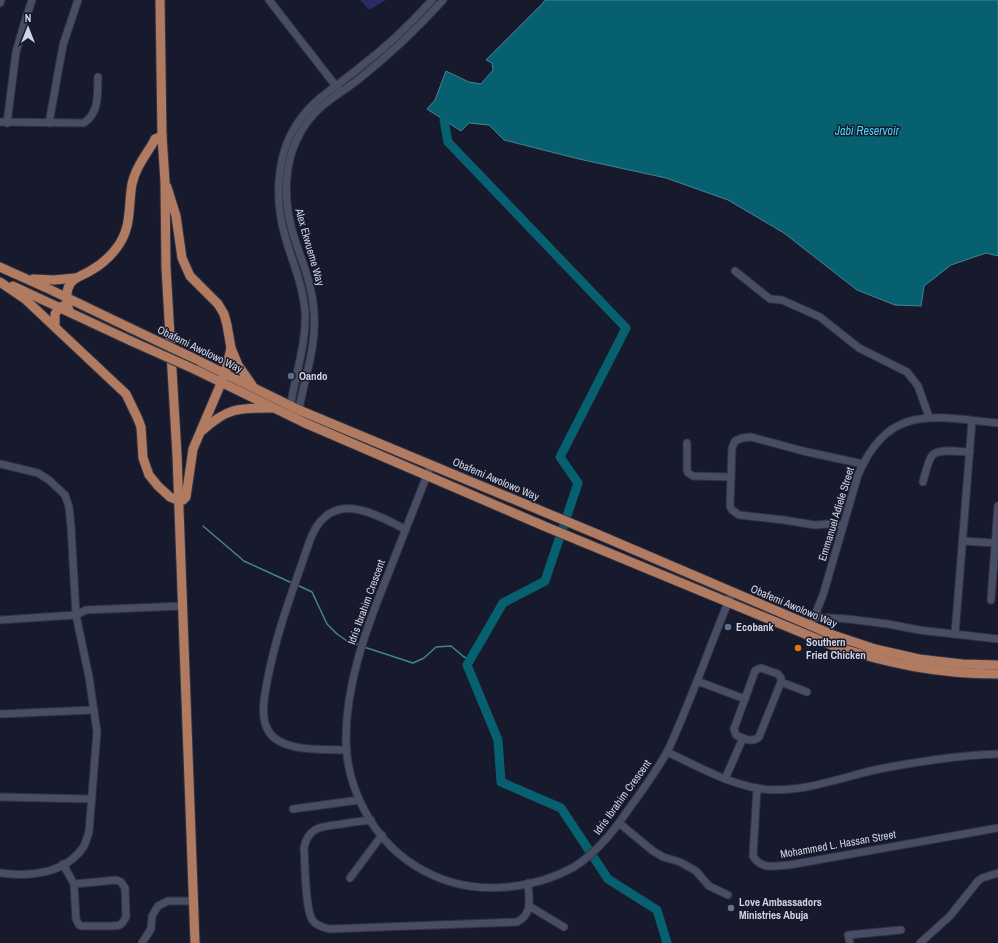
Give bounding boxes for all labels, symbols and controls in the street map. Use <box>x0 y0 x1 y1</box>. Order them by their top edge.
north arrow <box>8 8 48 48</box>
text: N <box>25 11 31 25</box>
water label: Jabi Reservoir <box>834 123 900 139</box>
street label: Alex Ekwueme Way <box>292 206 328 288</box>
street label: Obafemi Awolowo Way <box>155 322 245 376</box>
place label: Oando <box>299 369 328 383</box>
marker: Oando <box>286 371 296 381</box>
street label: Obafemi Awolowo Way <box>451 454 542 504</box>
street label: Emmanuel Adiele Street <box>815 465 857 563</box>
street label: Idris Ibrahim Crescent <box>344 557 388 646</box>
street label: Obafemi Awolowo Way <box>749 581 840 631</box>
place label: Ecobank <box>736 620 775 634</box>
marker: Ecobank <box>723 622 733 632</box>
place label: Southern Fried Chicken <box>806 635 866 662</box>
marker: Southern Fried Chicken <box>793 643 803 653</box>
street label: Idris Ibrahim Crescent <box>590 756 654 837</box>
street label: Mohammed L. Hassan Street <box>779 827 897 861</box>
place label: Love Ambassadors Ministries Abuja <box>739 895 822 922</box>
marker: Love Ambassadors Ministries Abuja <box>726 903 736 913</box>

